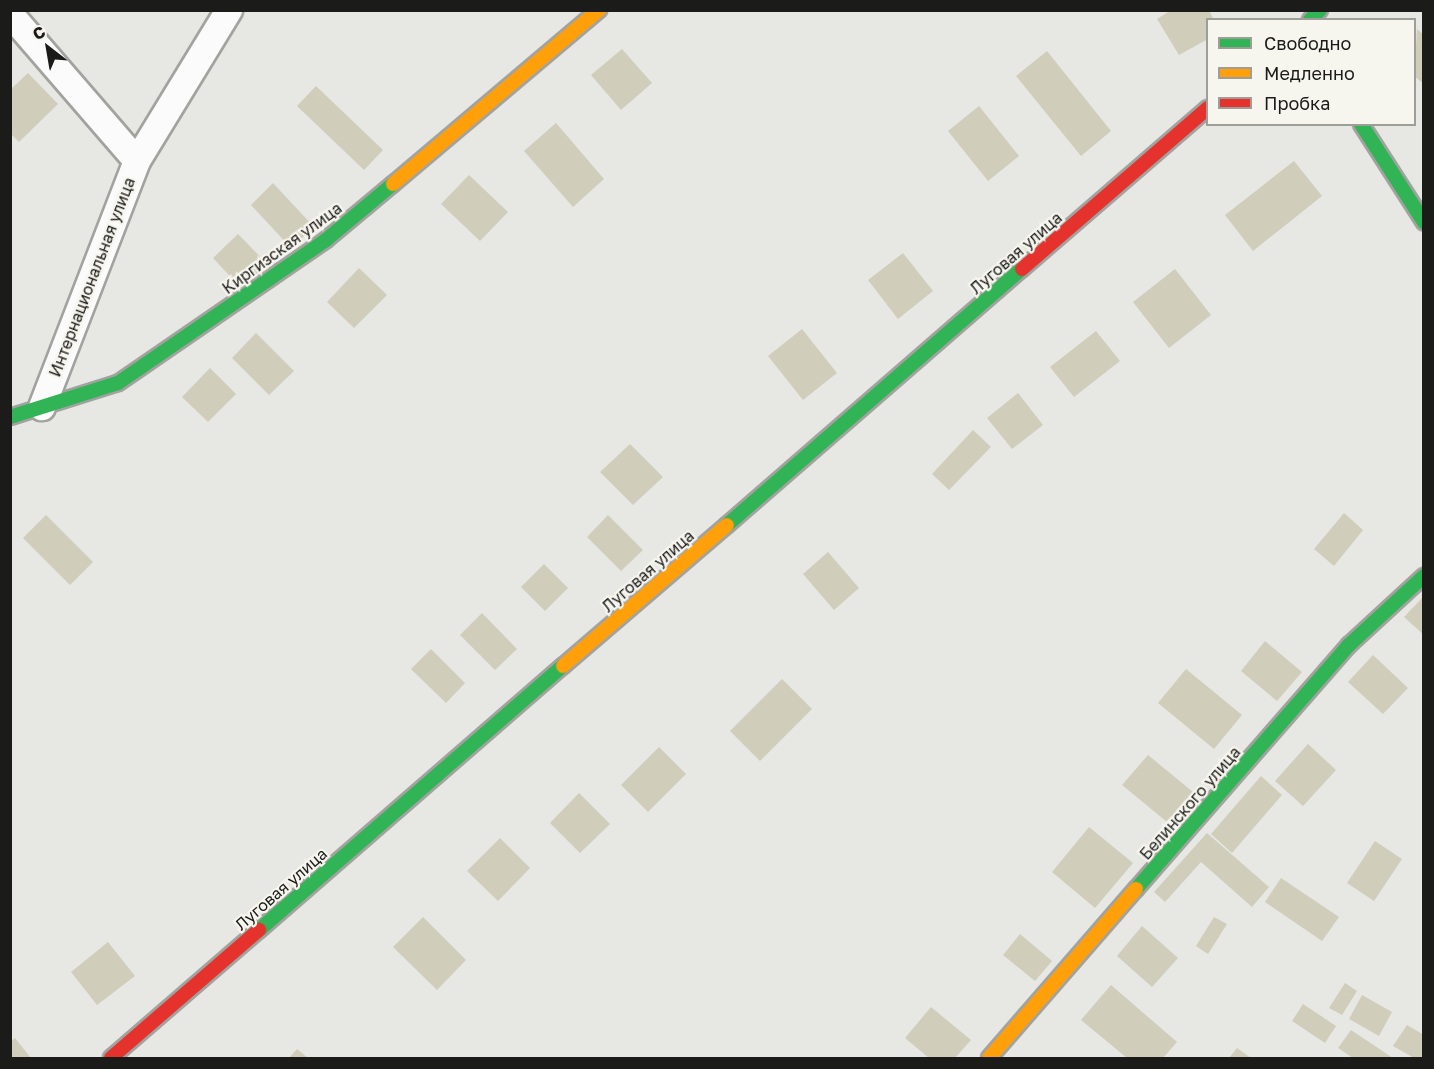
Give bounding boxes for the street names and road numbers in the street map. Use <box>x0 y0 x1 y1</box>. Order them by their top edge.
street label: Интернациональная улица <box>45 175 139 379</box>
street label: Киргизская улица <box>218 198 346 298</box>
street label: Луговая улица <box>966 208 1066 298</box>
street label: Луговая улица <box>598 526 698 616</box>
street label: Белинского улица <box>1136 743 1244 863</box>
street label: Луговая улица <box>231 844 331 934</box>

